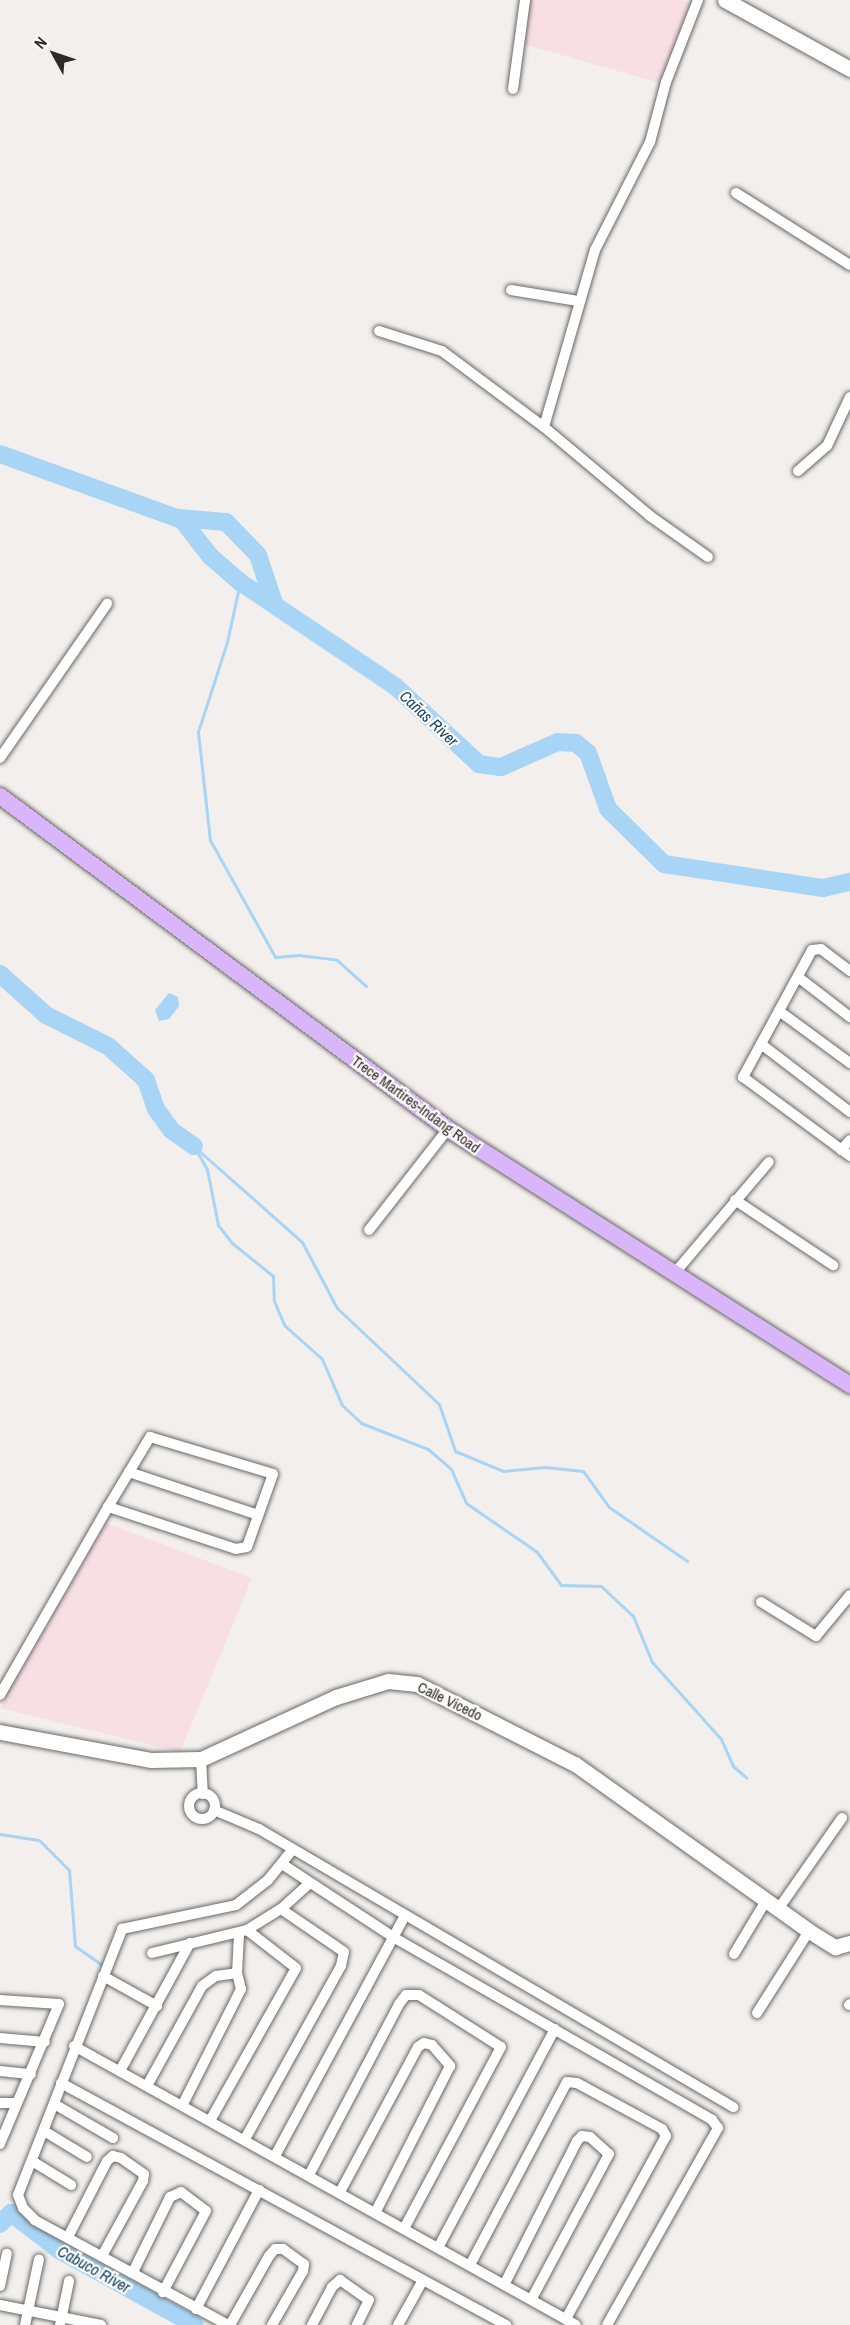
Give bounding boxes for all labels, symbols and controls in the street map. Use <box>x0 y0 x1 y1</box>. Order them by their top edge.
north arrow <box>24 24 84 84</box>
text: N <box>29 32 52 53</box>
water label: Cañas River <box>396 686 462 750</box>
street label: Trece Martires-Indang Road <box>348 1051 484 1157</box>
street label: Calle Vicedo <box>415 1678 485 1724</box>
water label: Cabuco River <box>54 2241 134 2297</box>

